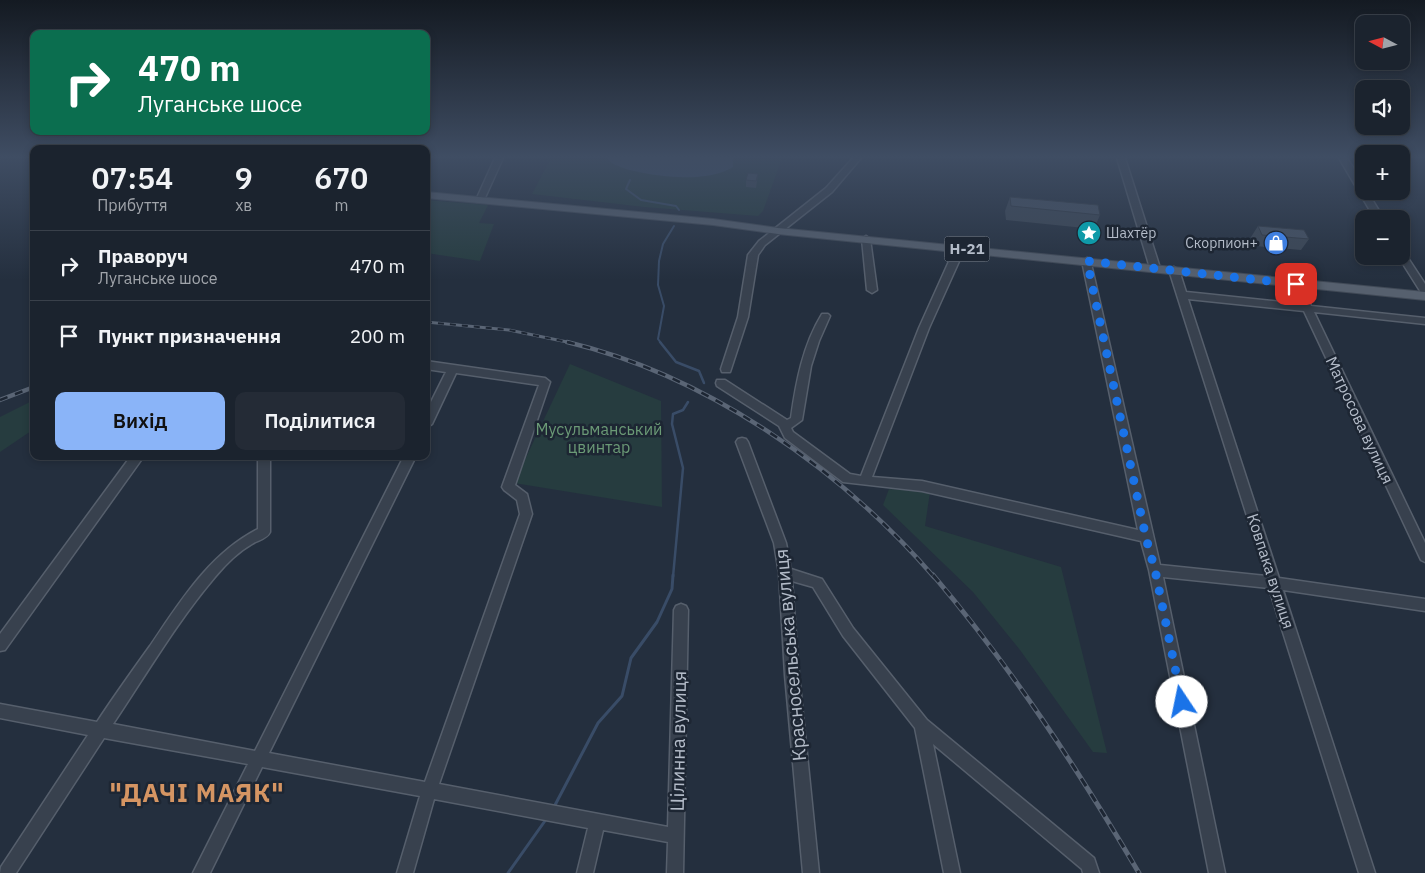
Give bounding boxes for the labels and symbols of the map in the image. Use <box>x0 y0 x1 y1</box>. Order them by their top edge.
north arrow <box>1355 15 1410 70</box>
place icon: Шахтёр <box>1076 220 1102 246</box>
place label: Шахтёр <box>1106 224 1156 242</box>
shop icon: Скорпион+ <box>1263 230 1289 256</box>
place label: Скорпион+ <box>1185 234 1258 252</box>
road number: Н-21 <box>944 236 990 262</box>
pin <box>1275 263 1317 305</box>
street label: Матросова вулиця <box>1322 353 1398 487</box>
park label: Мусульманський цвинтар <box>536 419 662 457</box>
street label: Ковпака вулиця <box>1243 511 1299 631</box>
street label: Красносельська вулиця <box>769 548 811 762</box>
street label: Цілинна вулиця <box>665 670 691 812</box>
position arrow <box>1155 675 1207 727</box>
district label: "ДАЧІ МАЯК" <box>110 776 284 809</box>

